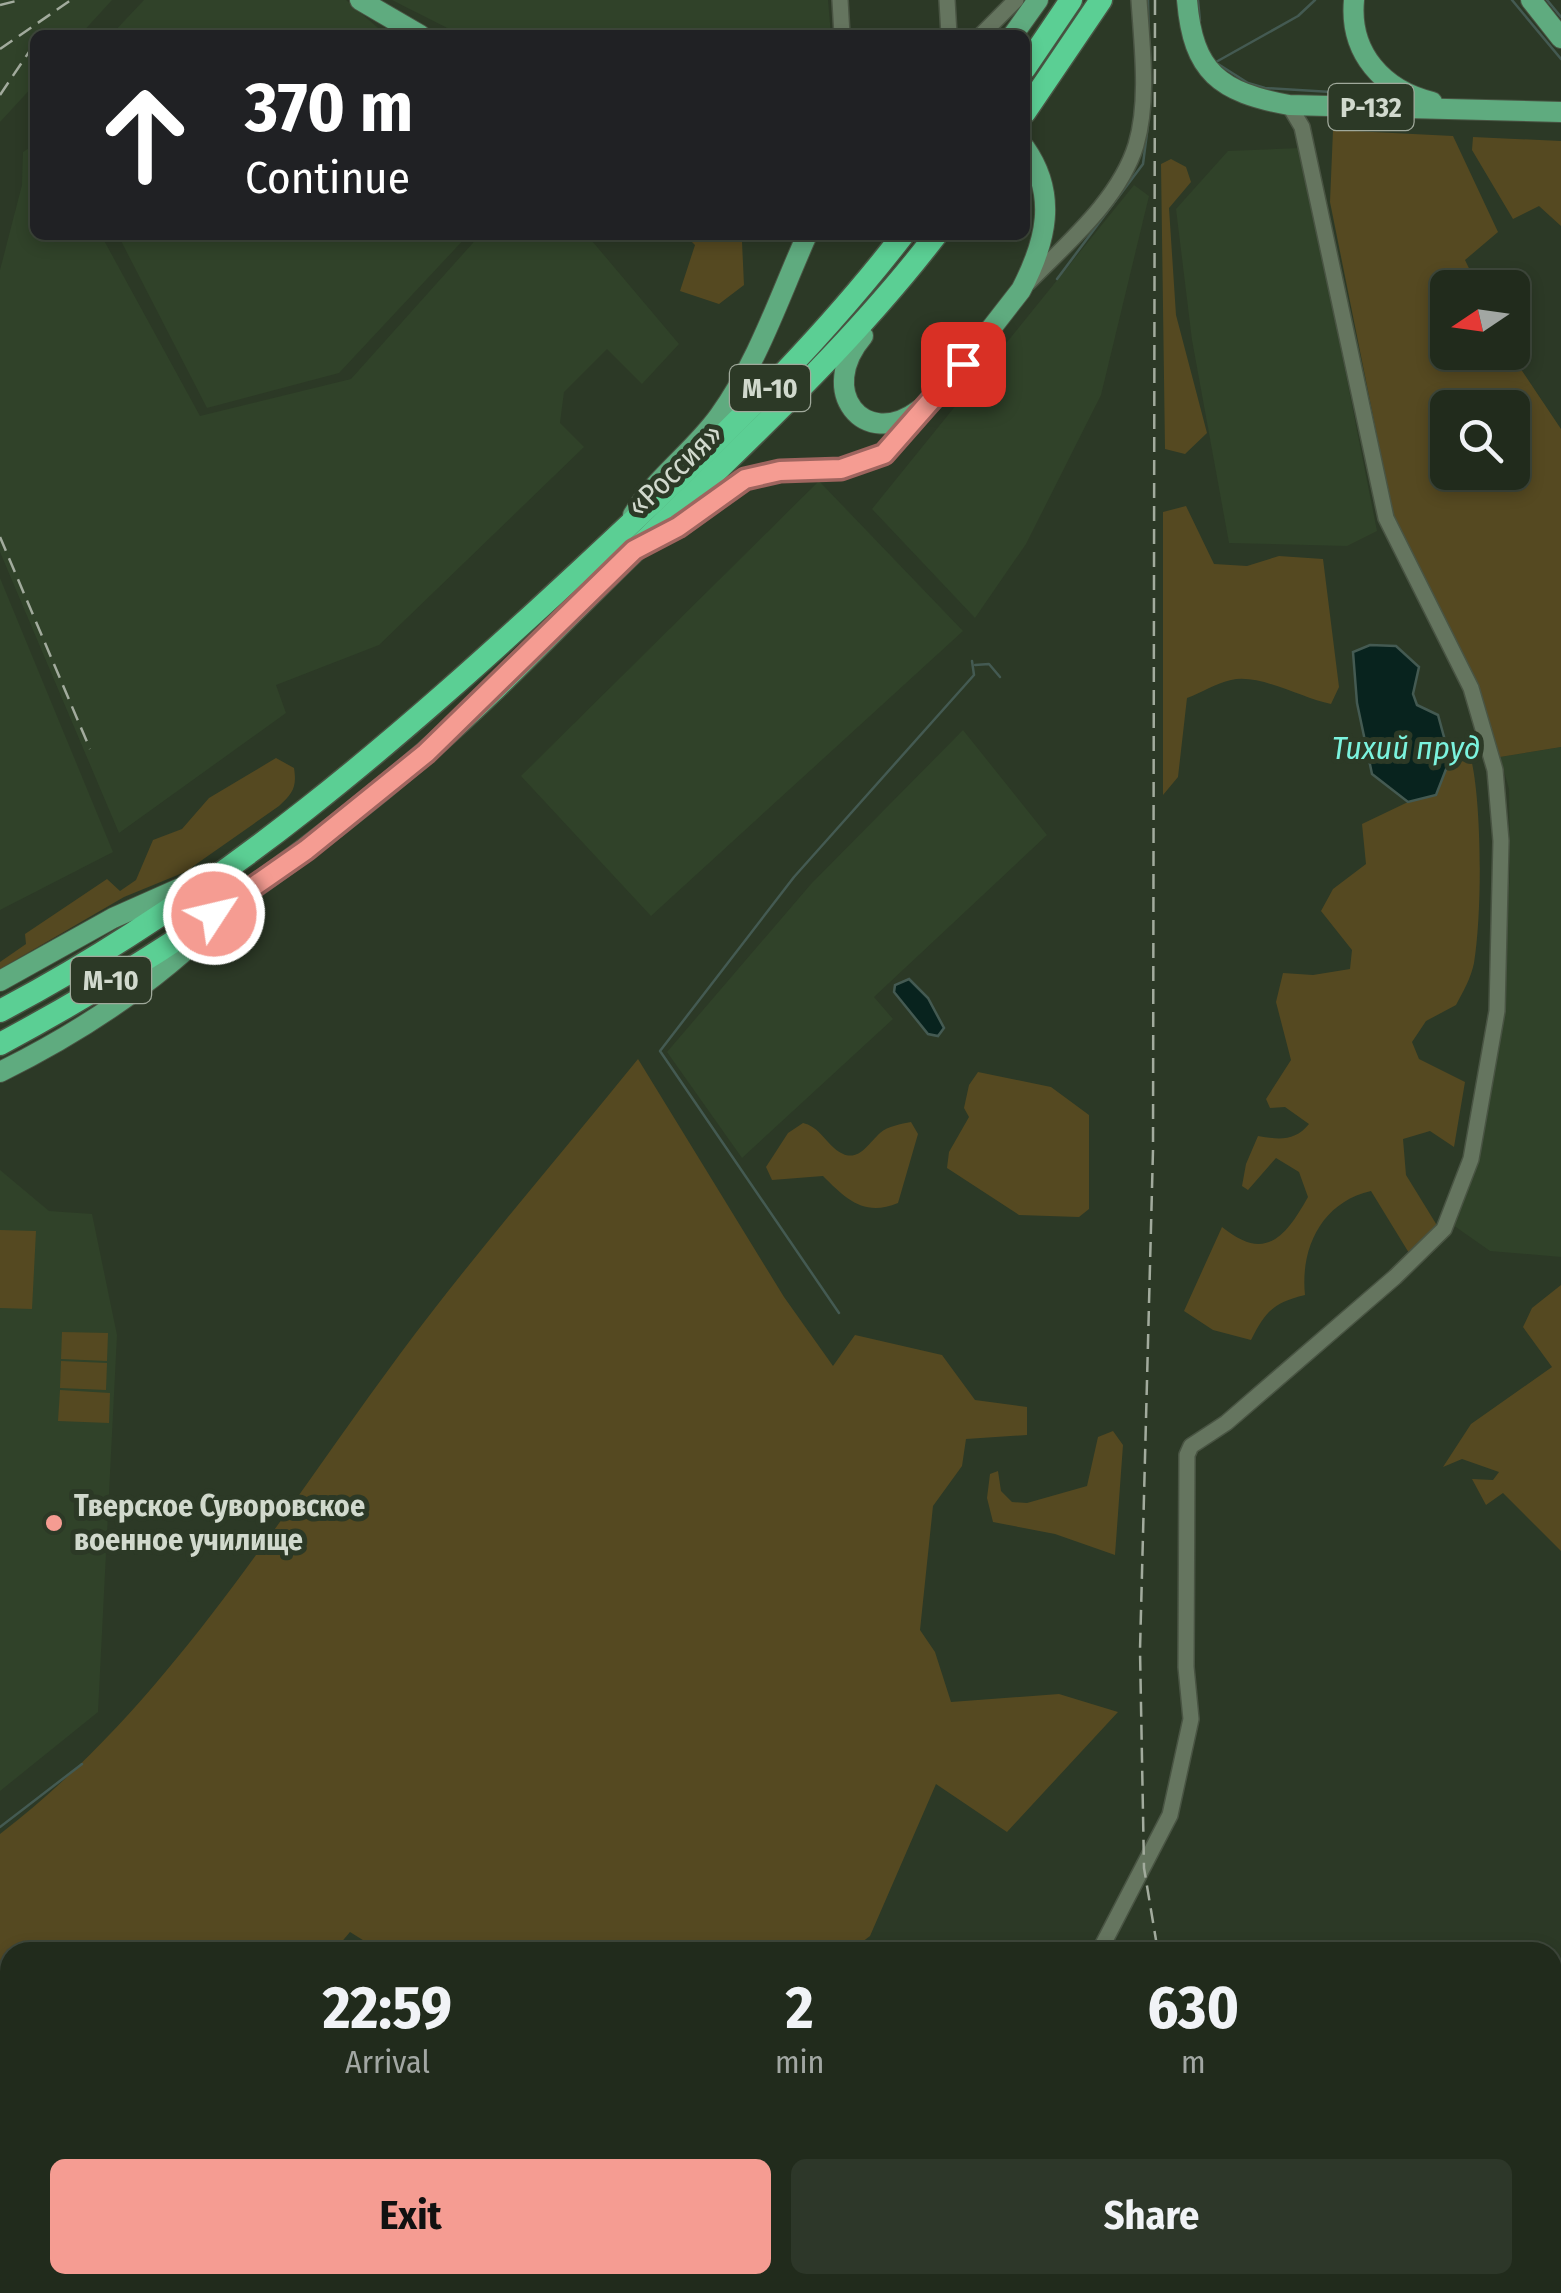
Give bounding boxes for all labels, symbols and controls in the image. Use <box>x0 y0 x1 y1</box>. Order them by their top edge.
text: 370 m <box>245 66 413 150</box>
icon: ahead <box>80 70 210 200</box>
road number: Р-132 <box>1328 84 1414 130</box>
text: Continue <box>245 151 410 205</box>
north arrow <box>1430 270 1530 370</box>
map controls <box>1430 270 1530 490</box>
pin <box>921 322 1006 407</box>
icon: arrive <box>936 337 991 392</box>
road number: М-10 <box>730 365 810 411</box>
button: search <box>1430 390 1530 490</box>
street label: «Россия» <box>620 416 730 524</box>
water label: Тихий пруд <box>1332 729 1480 767</box>
position arrow <box>162 862 266 966</box>
road number: М-10 <box>71 957 151 1003</box>
place label: Тверское Суворовское военное училище <box>74 1488 365 1558</box>
marker: Тверское Суворовское военное училище <box>43 1512 65 1534</box>
text: 22:59 <box>323 1972 452 2044</box>
text: 2 <box>786 1972 814 2044</box>
text: 630 <box>1147 1972 1239 2044</box>
text: Arrival <box>345 2043 430 2081</box>
text: min <box>775 2043 824 2081</box>
text: m <box>1181 2043 1206 2081</box>
button: Exit <box>50 2159 771 2274</box>
button: Share <box>791 2159 1512 2274</box>

